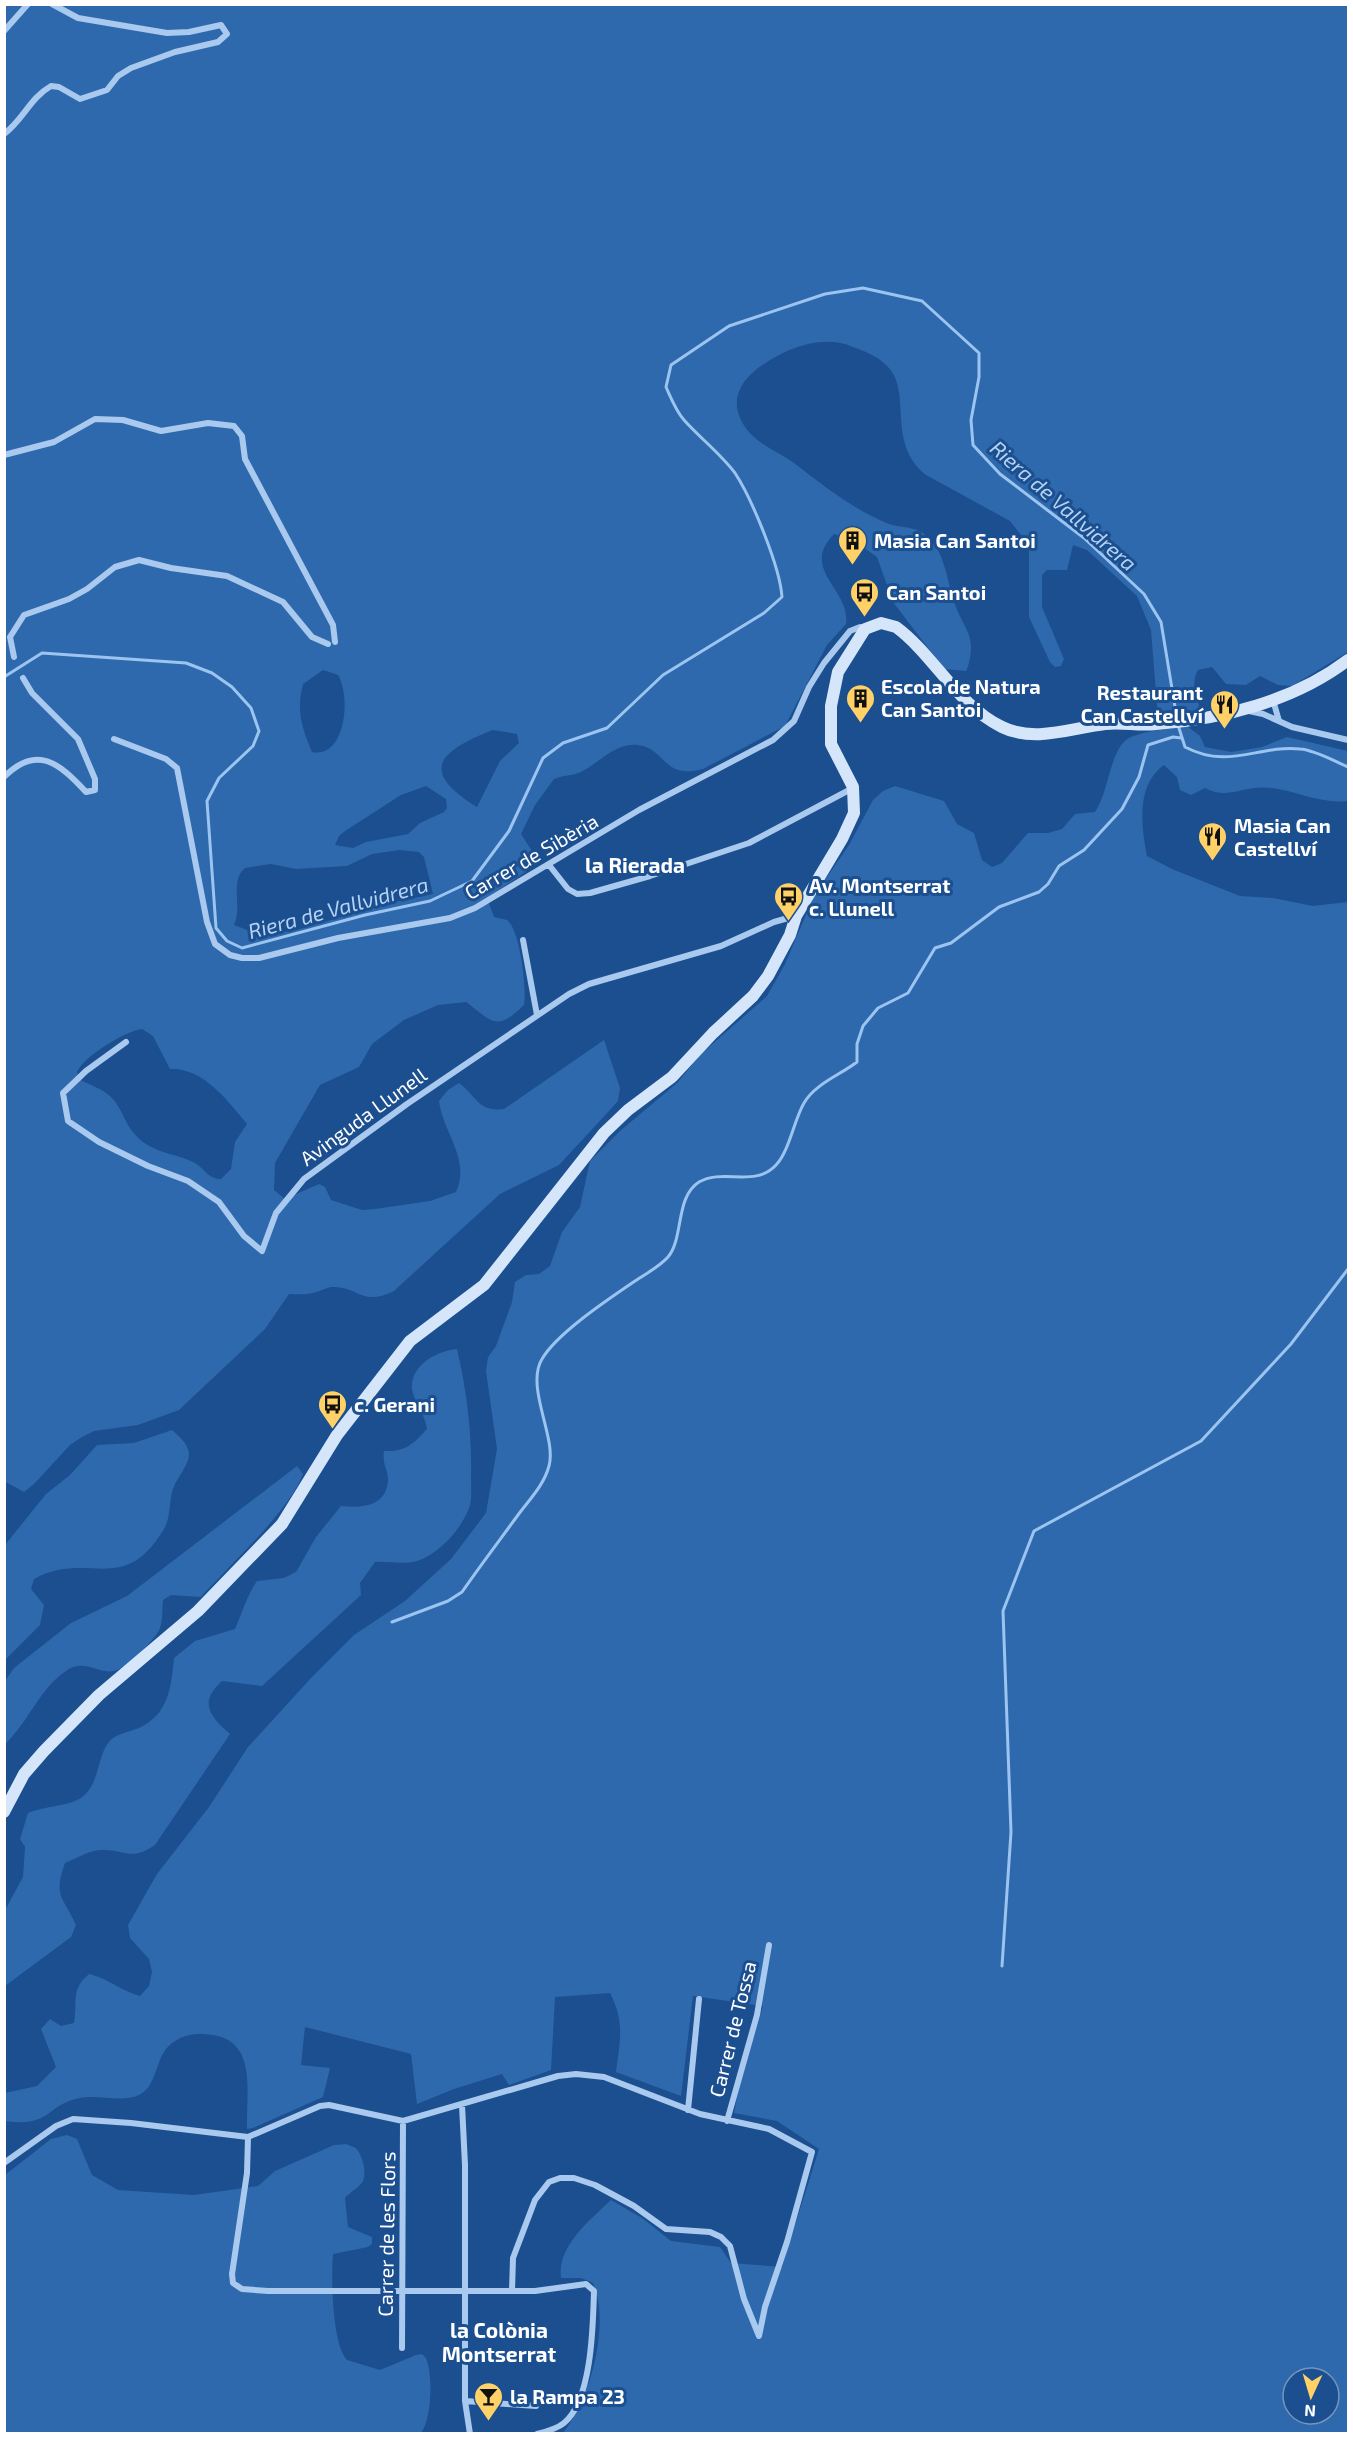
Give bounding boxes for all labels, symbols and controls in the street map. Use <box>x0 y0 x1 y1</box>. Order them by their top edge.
water label: Riera de Vallvidrera <box>986 435 1142 575</box>
building icon: Masia Can Santoi <box>837 524 869 566</box>
place label: Masia Can Santoi <box>874 528 1036 552</box>
bus stop icon: Can Santoi <box>849 576 881 618</box>
place label: Can Santoi <box>886 580 986 604</box>
place label: Escola de Natura Can Santoi <box>881 674 1041 721</box>
place label: Restaurant Can Castellví <box>1081 680 1204 727</box>
building icon: Escola de Natura Can Santoi <box>844 682 876 724</box>
restaurant icon: Restaurant Can Castellví <box>1208 688 1240 730</box>
street label: Carrer de Sibèria <box>460 808 602 904</box>
place label: Masia Can Castellví <box>1234 813 1331 860</box>
restaurant icon: Masia Can Castellví <box>1197 820 1229 862</box>
district label: la Rierada <box>585 852 685 877</box>
water label: Riera de Vallvidrera <box>245 871 431 943</box>
place label: Av. Montserrat c. Llunell <box>809 873 950 920</box>
bus stop icon: Av. Montserrat c. Llunell <box>772 880 804 922</box>
street label: Avinguda Llunell <box>295 1062 431 1170</box>
bus stop icon: c. Gerani <box>317 1388 349 1430</box>
place label: c. Gerani <box>354 1392 435 1416</box>
street label: Carrer de Tossa <box>704 1959 760 2099</box>
street label: Carrer de les Flors <box>373 2151 399 2317</box>
district label: la Colònia Montserrat <box>442 2317 557 2366</box>
north arrow <box>1281 2366 1341 2426</box>
bar icon: la Rampa 23 <box>473 2380 505 2422</box>
place label: la Rampa 23 <box>510 2384 625 2408</box>
text: N <box>1303 2402 1316 2421</box>

